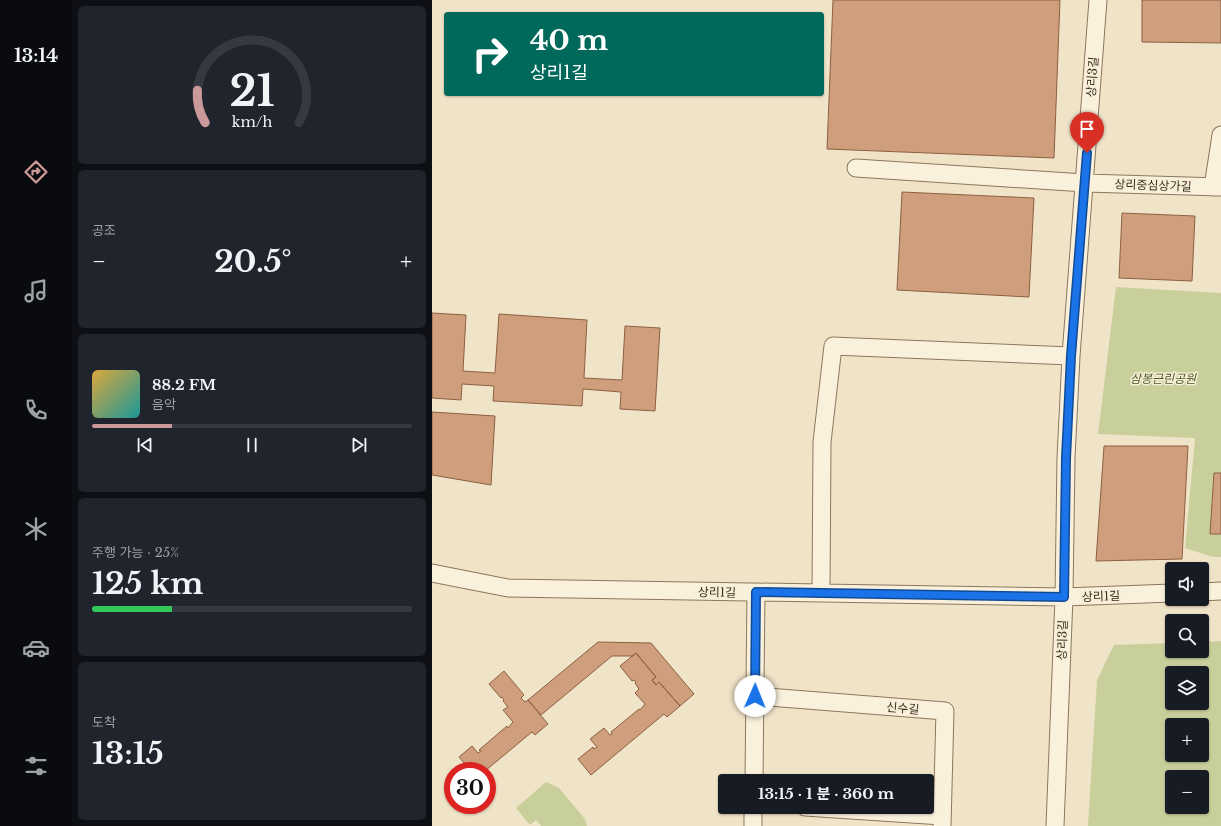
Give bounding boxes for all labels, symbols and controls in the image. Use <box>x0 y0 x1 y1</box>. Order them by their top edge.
text: 40 m <box>530 23 608 58</box>
icon: right <box>464 28 516 80</box>
text: 13:14 <box>14 45 58 67</box>
street label: 상리3길 <box>1083 56 1101 98</box>
text: 상리1길 <box>530 62 588 84</box>
text: 21 <box>229 66 275 117</box>
pin <box>1070 112 1104 153</box>
text: km/h <box>232 113 272 131</box>
icon: arrive <box>1076 118 1098 140</box>
icon: directions <box>22 158 50 186</box>
street label: 상리중심상가길 <box>1114 176 1192 194</box>
text: 공조 <box>92 222 116 239</box>
text: 20.5° <box>214 243 292 280</box>
text: − <box>92 248 106 275</box>
text: + <box>400 248 412 275</box>
icon: music <box>22 277 50 305</box>
park label: 삼봉근린공원 <box>1130 371 1197 386</box>
text: 88.2 FM <box>152 375 216 394</box>
icon: phone <box>22 396 50 424</box>
text: 음악 <box>152 396 176 413</box>
icon: previous <box>134 434 156 456</box>
icon: pause <box>241 434 263 456</box>
icon: next <box>348 434 370 456</box>
icon: climate <box>22 515 50 543</box>
text: 주행 가능 · 25% <box>92 544 179 561</box>
map controls <box>1165 562 1209 814</box>
button: sound <box>1165 562 1209 606</box>
text: 125 km <box>92 565 204 602</box>
street label: 상리1길 <box>698 584 736 600</box>
street label: 상리1길 <box>1082 588 1120 604</box>
button: search <box>1165 614 1209 658</box>
street label: 상리3길 <box>1054 619 1070 661</box>
icon: car <box>22 634 50 662</box>
button: layers <box>1165 666 1209 710</box>
position arrow <box>734 675 776 717</box>
street label: 신수길 <box>886 699 920 717</box>
text: 도착 <box>92 714 116 731</box>
button: + <box>1165 718 1209 762</box>
text: 13:15 <box>92 735 164 772</box>
icon: filters <box>22 752 50 780</box>
speed limit sign: 30 <box>444 762 496 814</box>
button: − <box>1165 770 1209 814</box>
text: 13:15 · 1 분 · 360 m <box>758 784 894 803</box>

